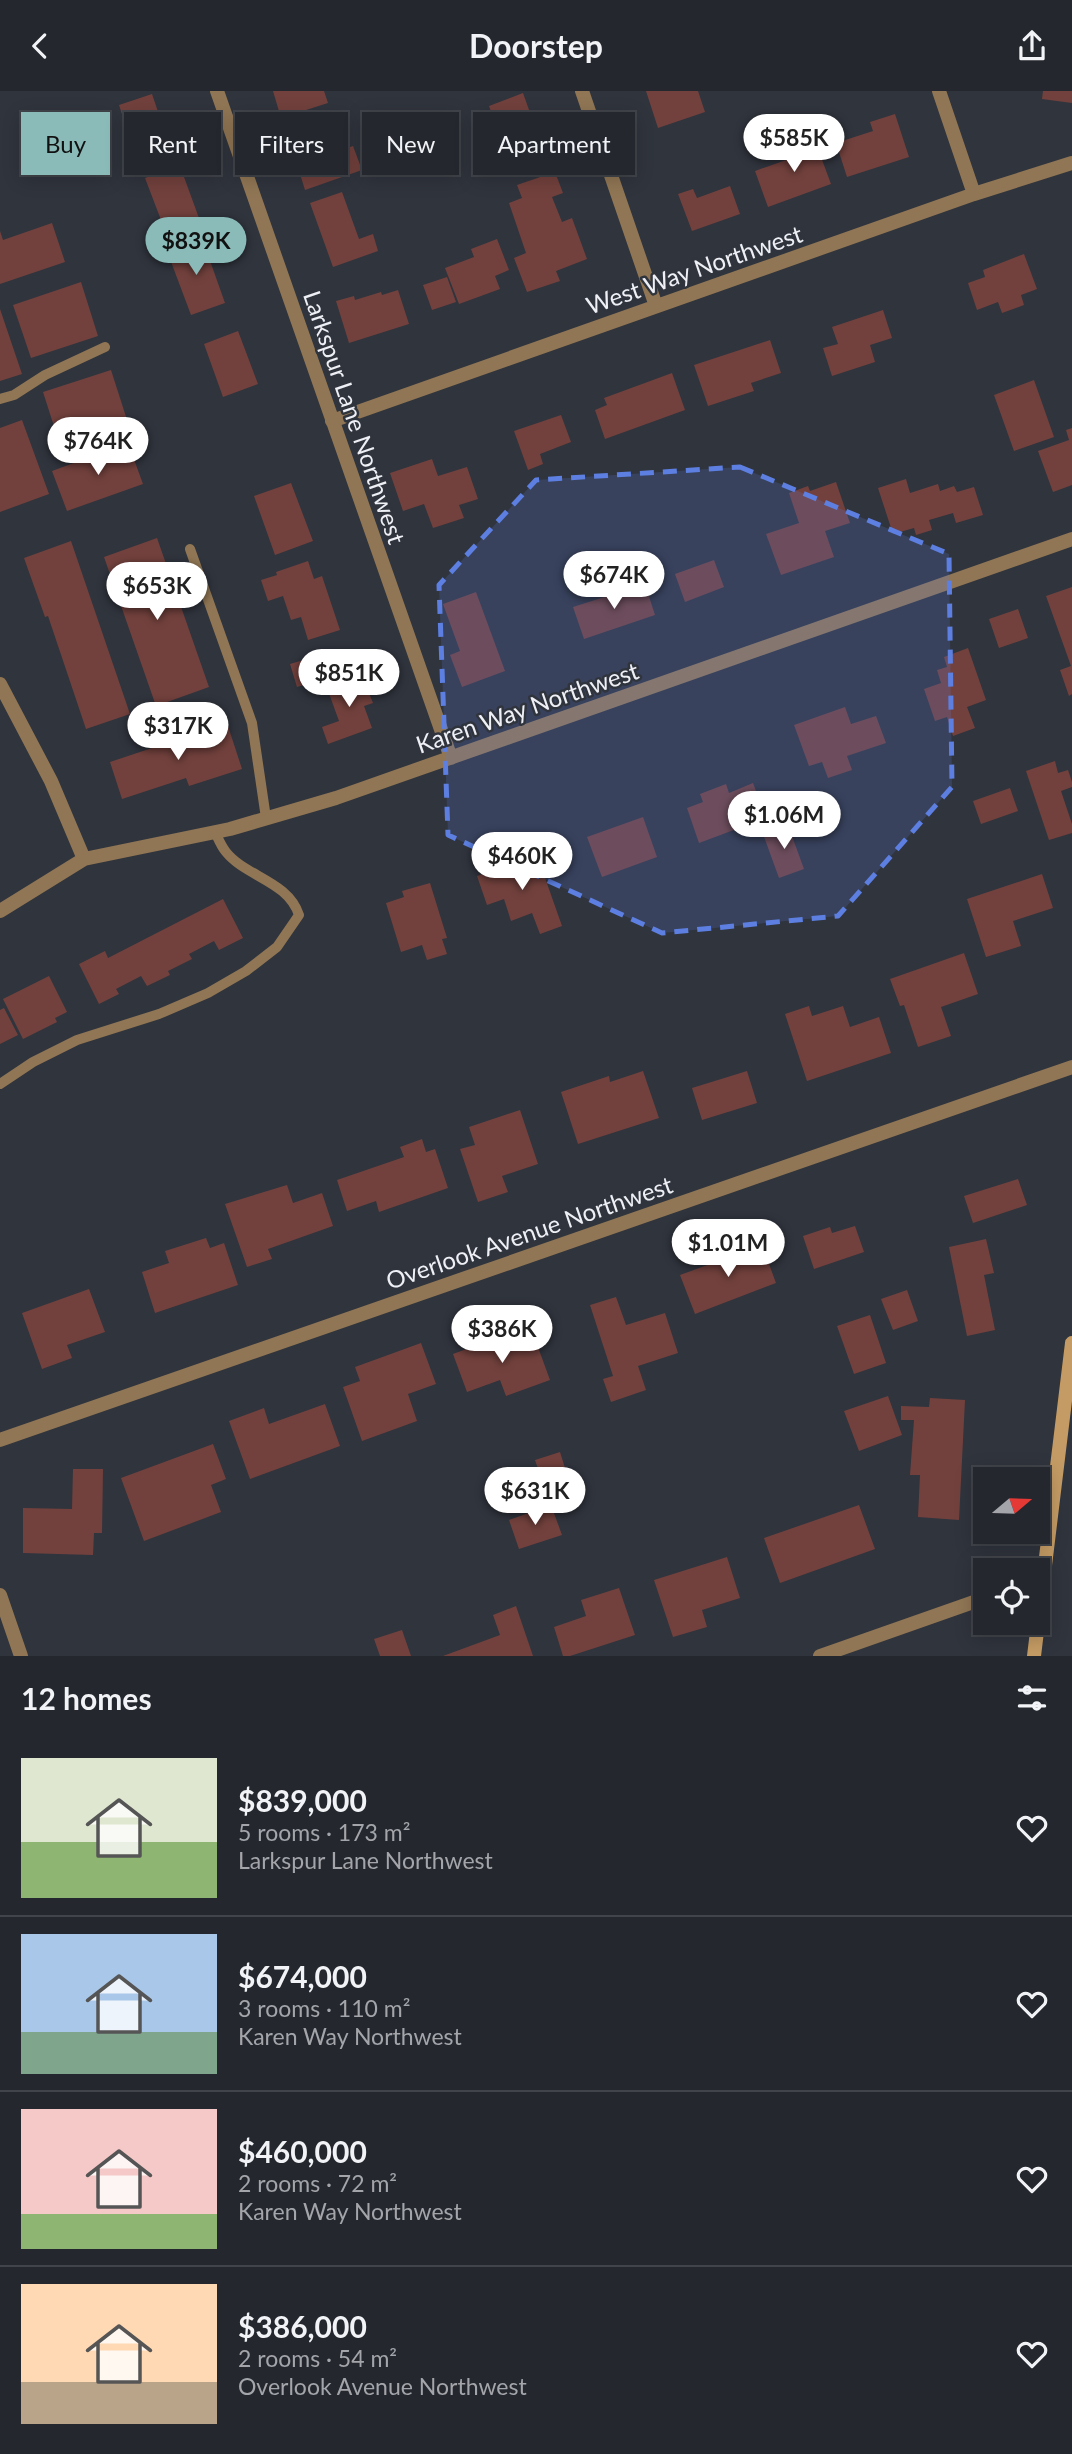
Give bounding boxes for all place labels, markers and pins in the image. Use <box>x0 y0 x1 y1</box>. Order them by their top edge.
pin: $585K <box>745 115 843 174</box>
pin: $839K <box>147 218 245 277</box>
pin: $764K <box>49 417 147 477</box>
pin: $674K <box>565 552 663 611</box>
pin: $653K <box>108 563 206 622</box>
pin: $851K <box>300 649 398 709</box>
pin: $317K <box>129 703 227 762</box>
pin: $1.06M <box>727 791 841 851</box>
pin: $460K <box>473 833 571 892</box>
pin: $1.01M <box>671 1219 785 1279</box>
pin: $386K <box>453 1305 551 1365</box>
pin: $631K <box>486 1467 584 1527</box>

